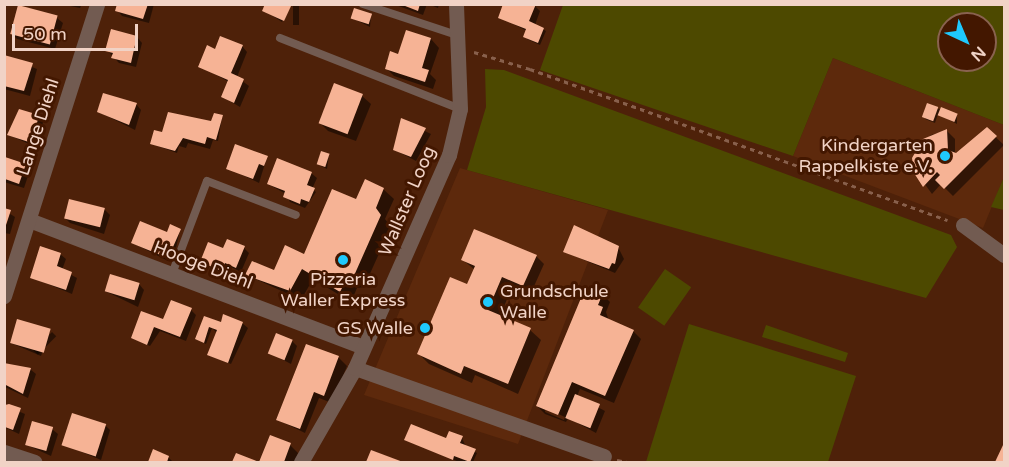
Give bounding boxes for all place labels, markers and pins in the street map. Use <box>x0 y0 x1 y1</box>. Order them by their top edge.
place label: Kindergarten Rappelkiste e.V. <box>799 135 933 178</box>
marker: Kindergarten Rappelkiste e.V. <box>938 149 952 163</box>
marker: Pizzeria Waller Express <box>336 253 350 267</box>
place label: Pizzeria Waller Express <box>281 269 405 312</box>
place label: Grundschule Walle <box>500 281 609 324</box>
marker: Grundschule Walle <box>481 295 495 309</box>
place label: GS Walle <box>337 317 413 339</box>
marker: GS Walle <box>418 321 432 335</box>

